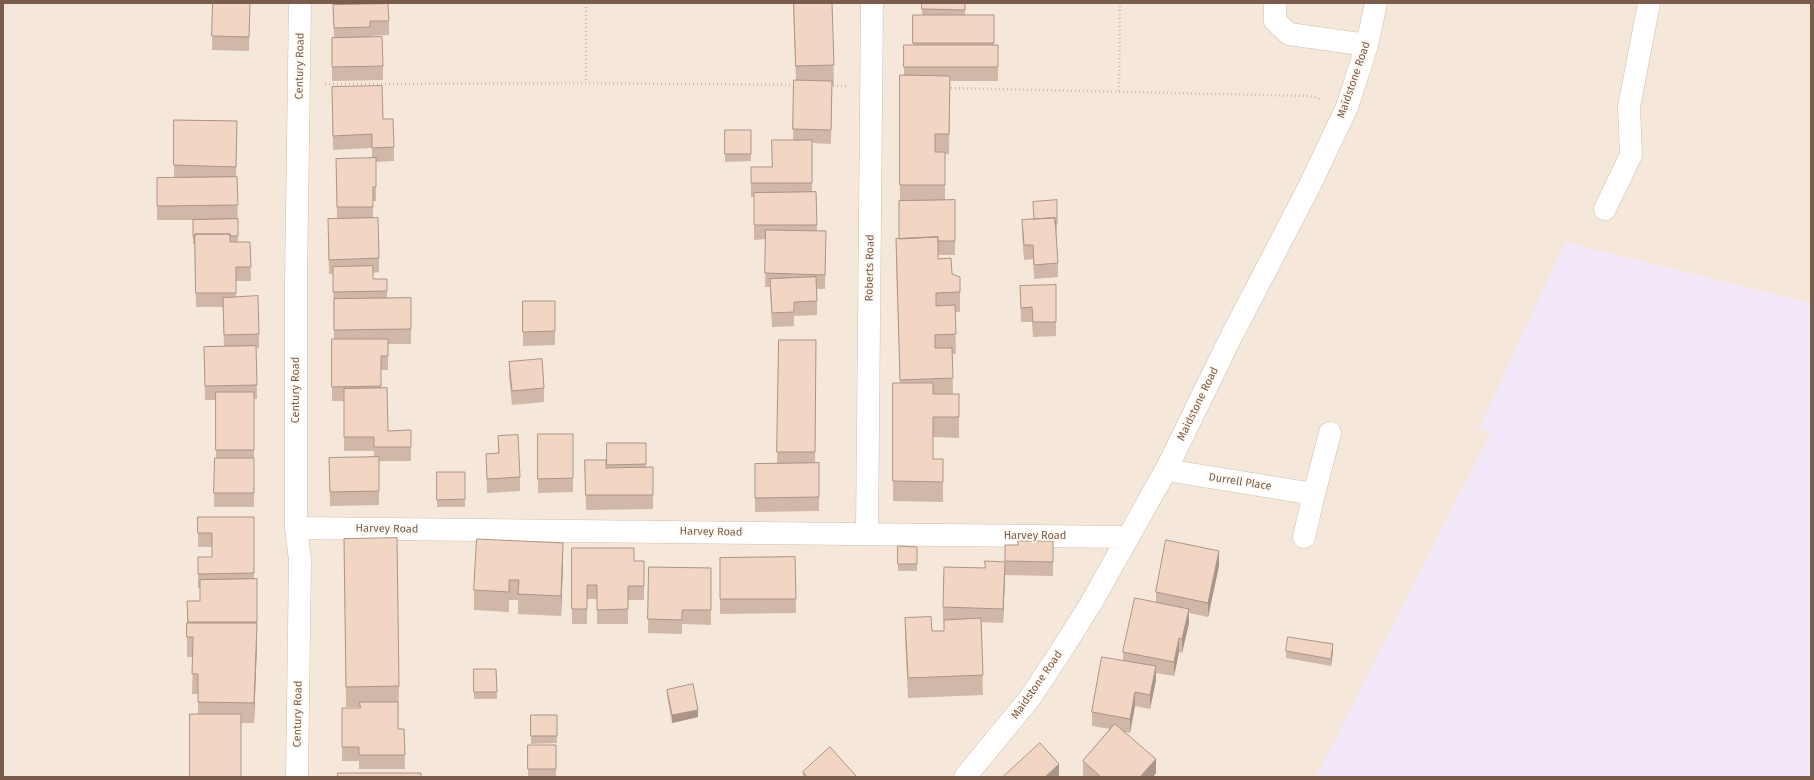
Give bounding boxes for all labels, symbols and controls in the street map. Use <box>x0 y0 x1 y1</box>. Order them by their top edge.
street label: Century Road <box>293 33 307 99</box>
street label: Maidstone Road <box>1335 40 1373 120</box>
street label: Roberts Road <box>863 234 877 302</box>
street label: Century Road <box>289 357 303 423</box>
street label: Maidstone Road <box>1174 365 1222 443</box>
street label: Durrell Place <box>1208 471 1272 493</box>
street label: Harvey Road <box>356 522 418 536</box>
street label: Harvey Road <box>680 525 742 539</box>
street label: Harvey Road <box>1004 529 1066 543</box>
street label: Maidstone Road <box>1009 648 1065 722</box>
street label: Century Road <box>291 681 305 747</box>

